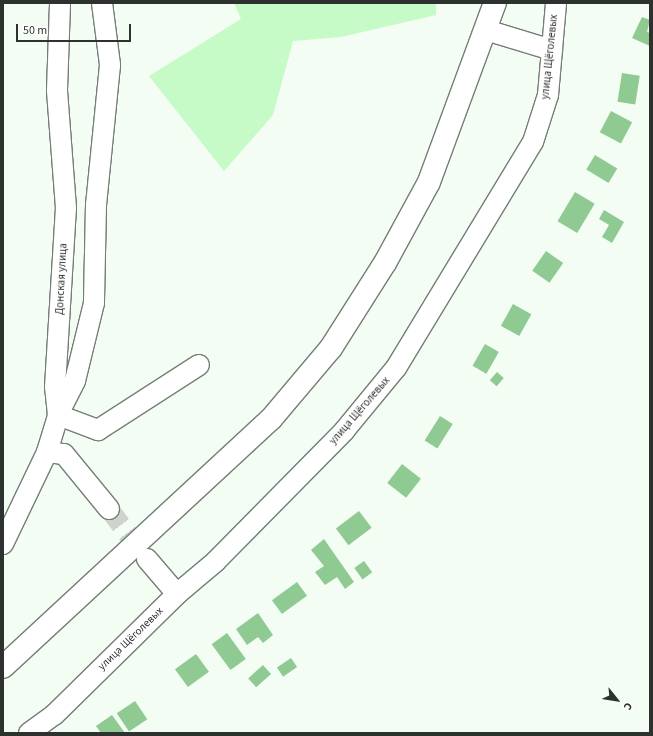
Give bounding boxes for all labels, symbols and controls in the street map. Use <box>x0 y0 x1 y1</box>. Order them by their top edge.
street label: улица Щёголевых <box>539 14 561 100</box>
scale bar <box>18 16 133 42</box>
text: 50 m <box>23 22 47 39</box>
street label: Донская улица <box>54 243 70 315</box>
street label: улица Щёголевых <box>327 374 393 448</box>
street label: улица Щёголевых <box>96 605 166 673</box>
north arrow <box>597 680 637 720</box>
text: С <box>620 700 636 713</box>

